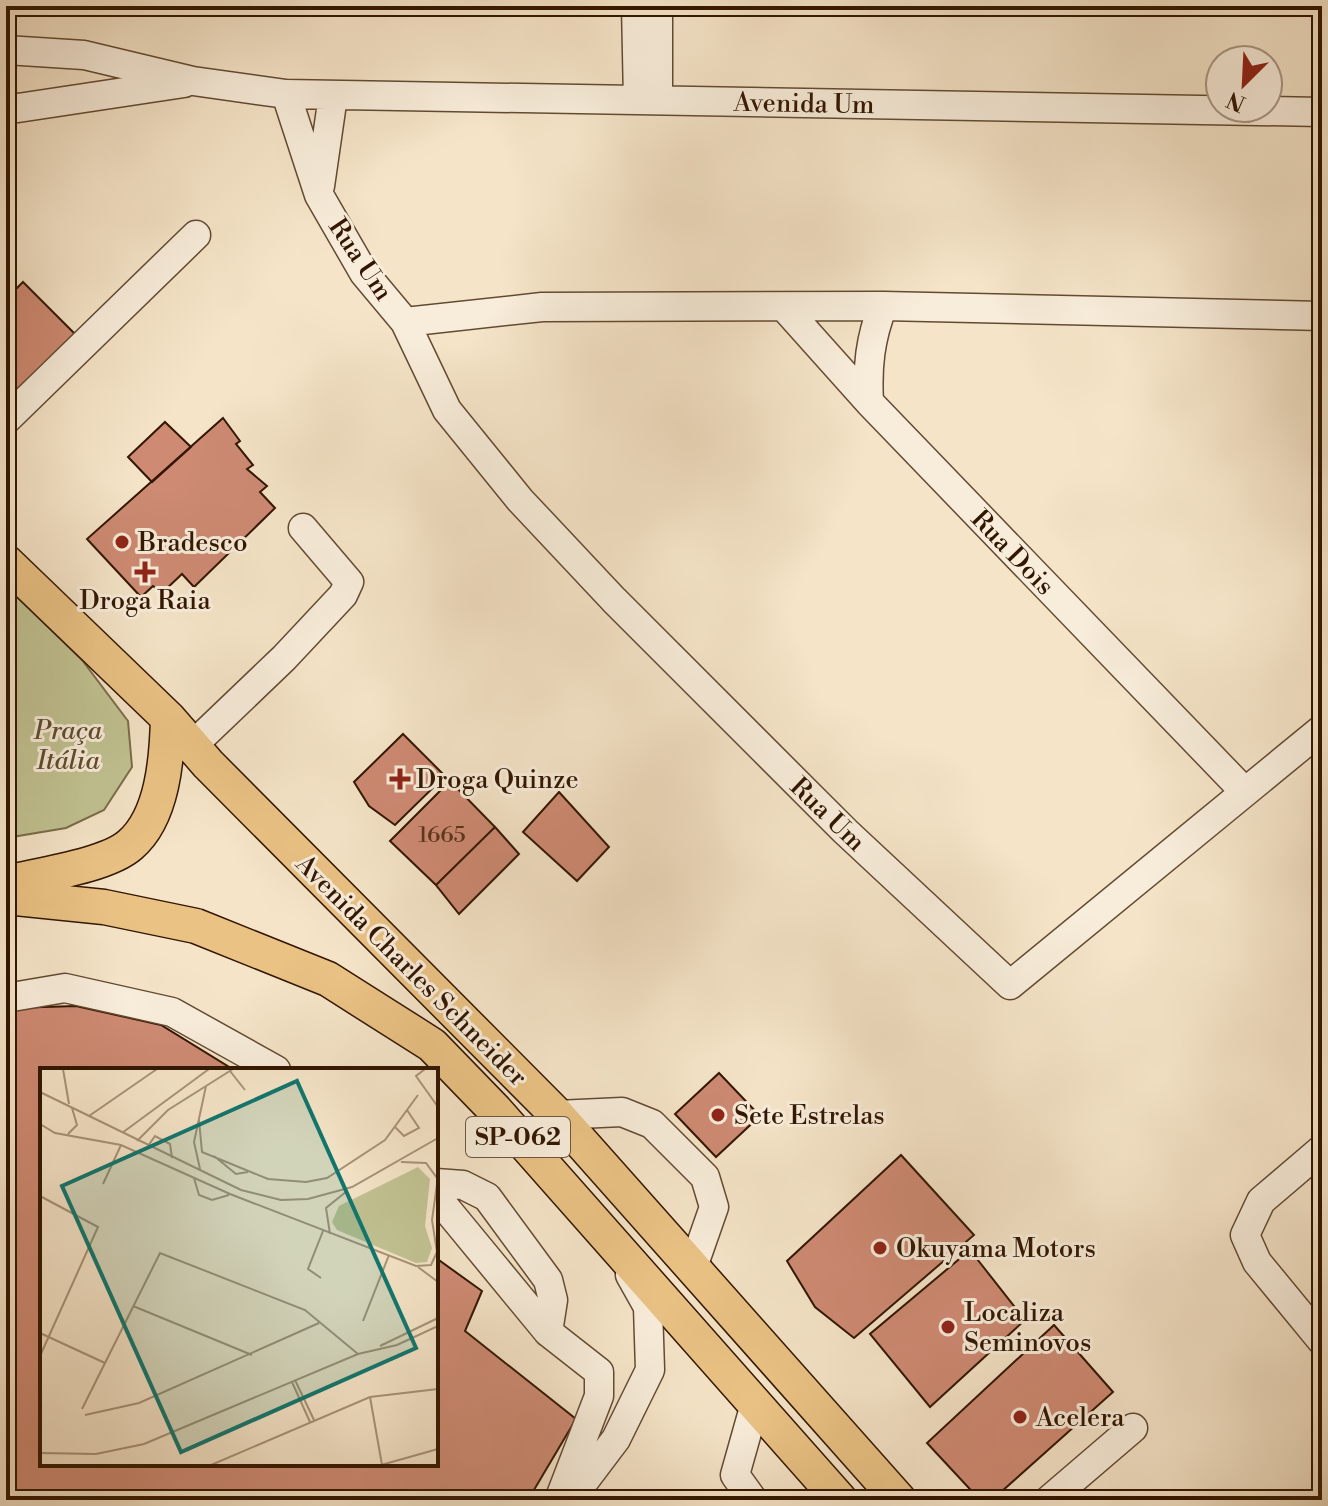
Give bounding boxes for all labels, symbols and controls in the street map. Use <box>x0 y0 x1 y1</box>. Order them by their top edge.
north arrow <box>1204 44 1284 124</box>
text: N <box>1222 85 1250 117</box>
street label: Avenida Um <box>732 87 875 121</box>
street label: Rua Um <box>321 212 399 307</box>
street label: Rua Dois <box>964 503 1061 602</box>
place label: Bradesco <box>137 527 248 559</box>
marker: Bradesco <box>113 533 131 551</box>
marker: Droga Raia <box>136 563 154 581</box>
place label: Droga Raia <box>79 585 211 617</box>
park label: Praça Itália <box>33 715 103 777</box>
place label: Droga Quinze <box>416 764 579 796</box>
marker: Droga Quinze <box>391 770 409 788</box>
street label: Rua Um <box>783 771 872 859</box>
house number: 1665 <box>418 822 466 849</box>
street label: Avenida Charles Schneider <box>288 848 534 1093</box>
inset map <box>40 1068 438 1466</box>
place label: Sete Estrelas <box>734 1100 885 1132</box>
marker: Sete Estrelas <box>709 1106 727 1124</box>
road number: SP-062 <box>466 1117 570 1157</box>
place label: Okuyama Motors <box>896 1233 1096 1265</box>
marker: Okuyama Motors <box>871 1239 889 1257</box>
place label: Localiza Seminovos <box>964 1297 1091 1359</box>
marker: Localiza Seminovos <box>939 1318 957 1336</box>
place label: Acelera <box>1035 1402 1125 1434</box>
marker: Acelera <box>1011 1408 1029 1426</box>

